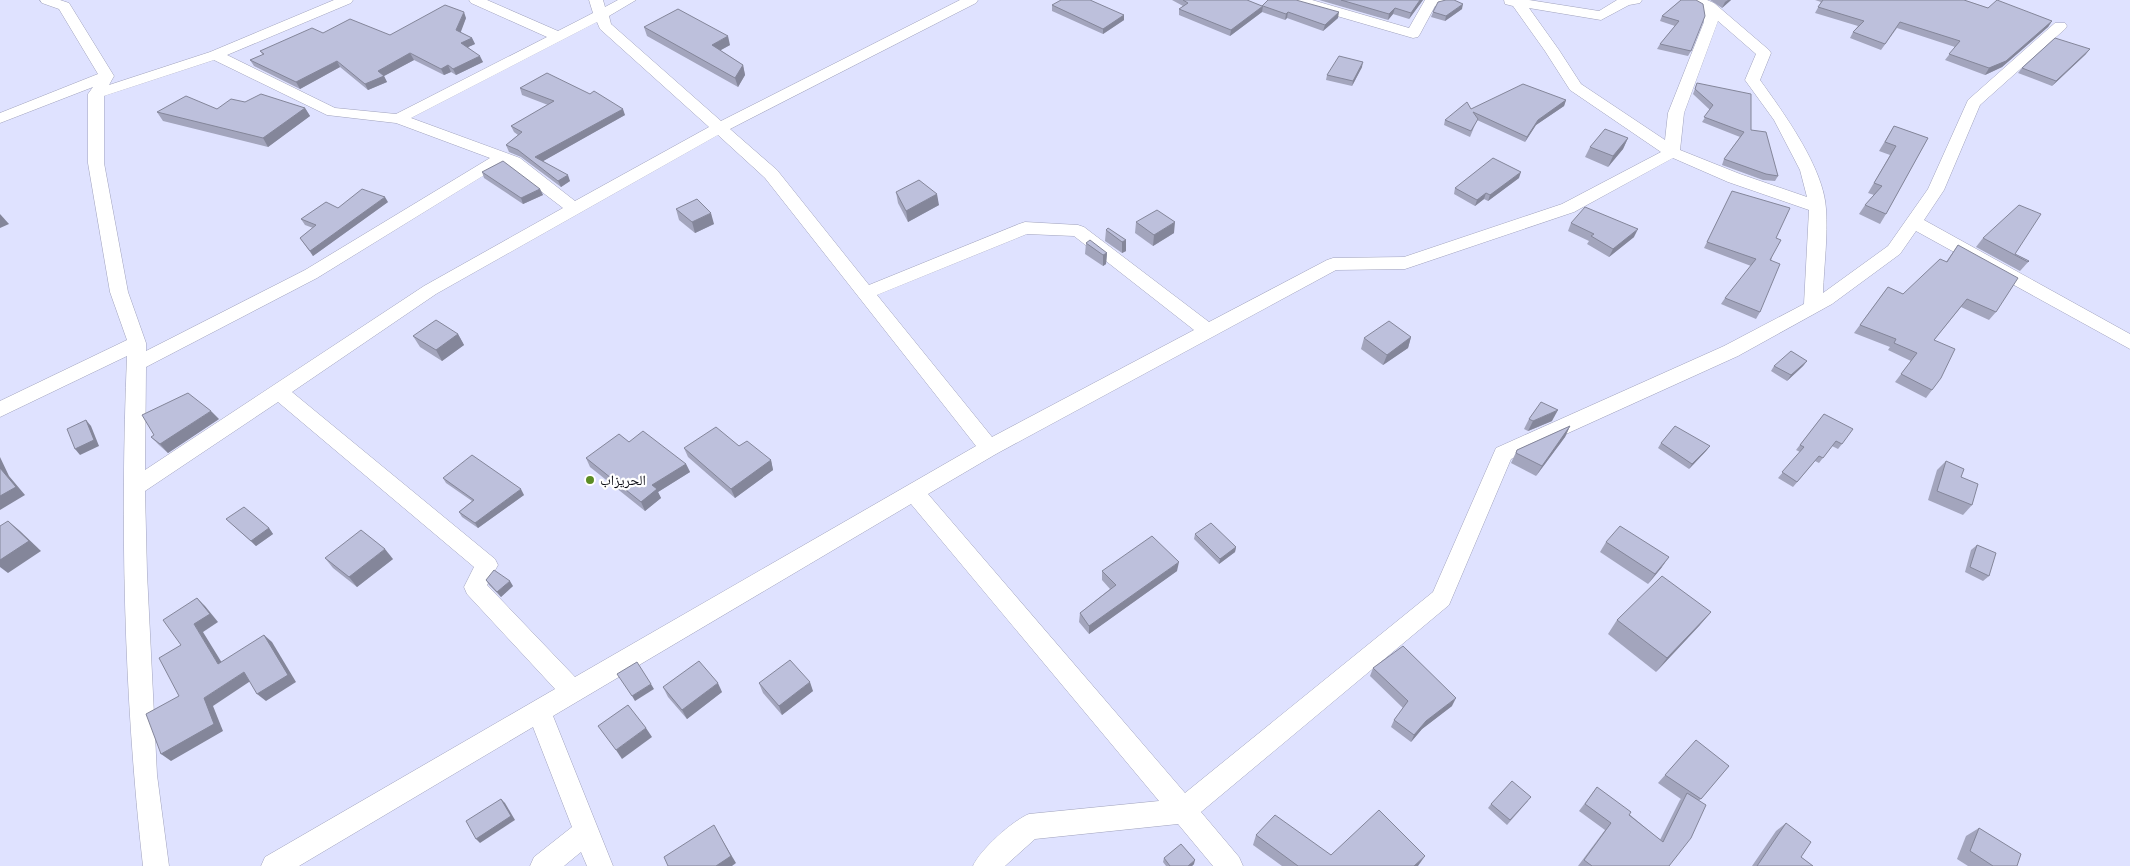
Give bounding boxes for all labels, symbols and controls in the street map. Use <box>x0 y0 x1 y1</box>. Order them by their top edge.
place label: الحريزاب <box>600 471 646 489</box>
marker: الحريزاب <box>584 474 596 486</box>

